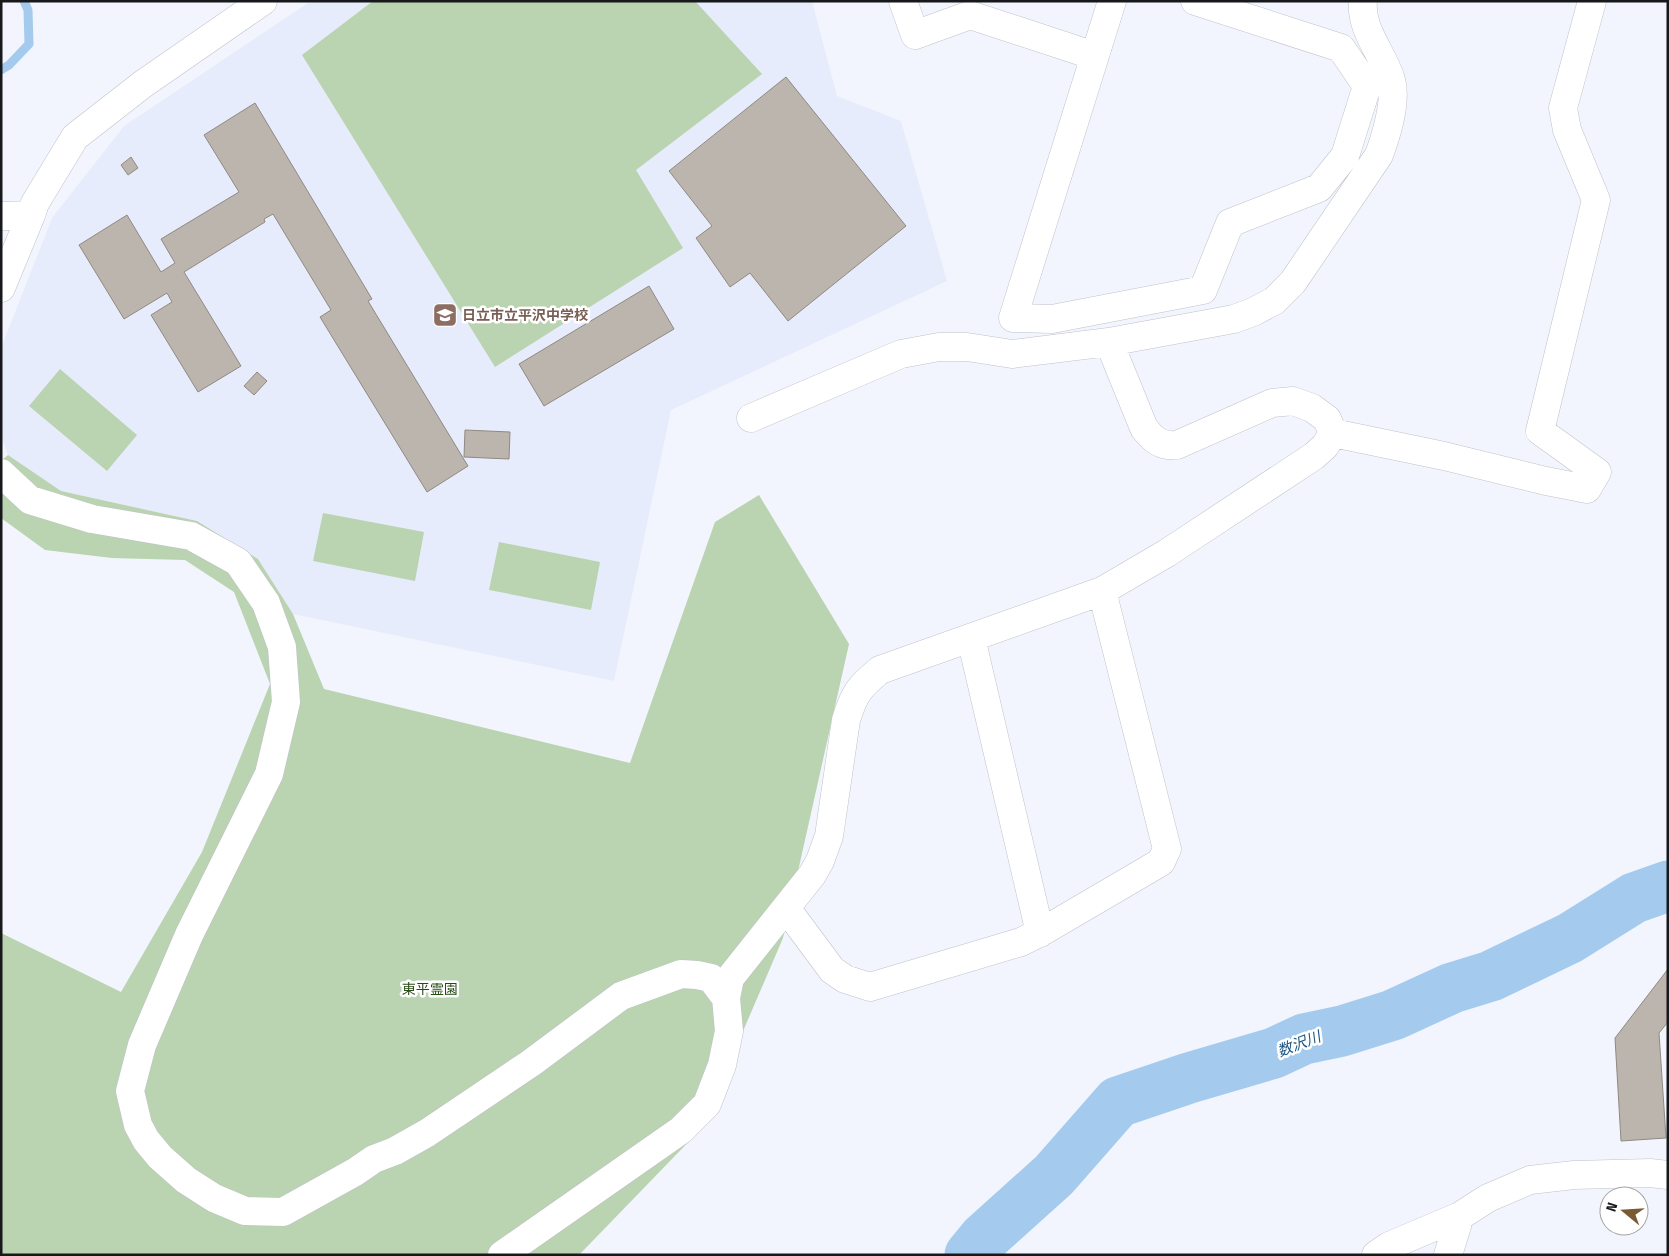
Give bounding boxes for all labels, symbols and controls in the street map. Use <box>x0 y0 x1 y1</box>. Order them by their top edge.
school or university icon: 日立市立平沢中学校 <box>432 302 458 328</box>
place label: 日立市立平沢中学校 <box>462 307 588 324</box>
park label: 東平霊園 <box>402 981 458 998</box>
water label: 数沢川 <box>1275 1027 1325 1060</box>
north arrow <box>1599 1186 1649 1236</box>
text: N <box>1603 1201 1621 1214</box>

